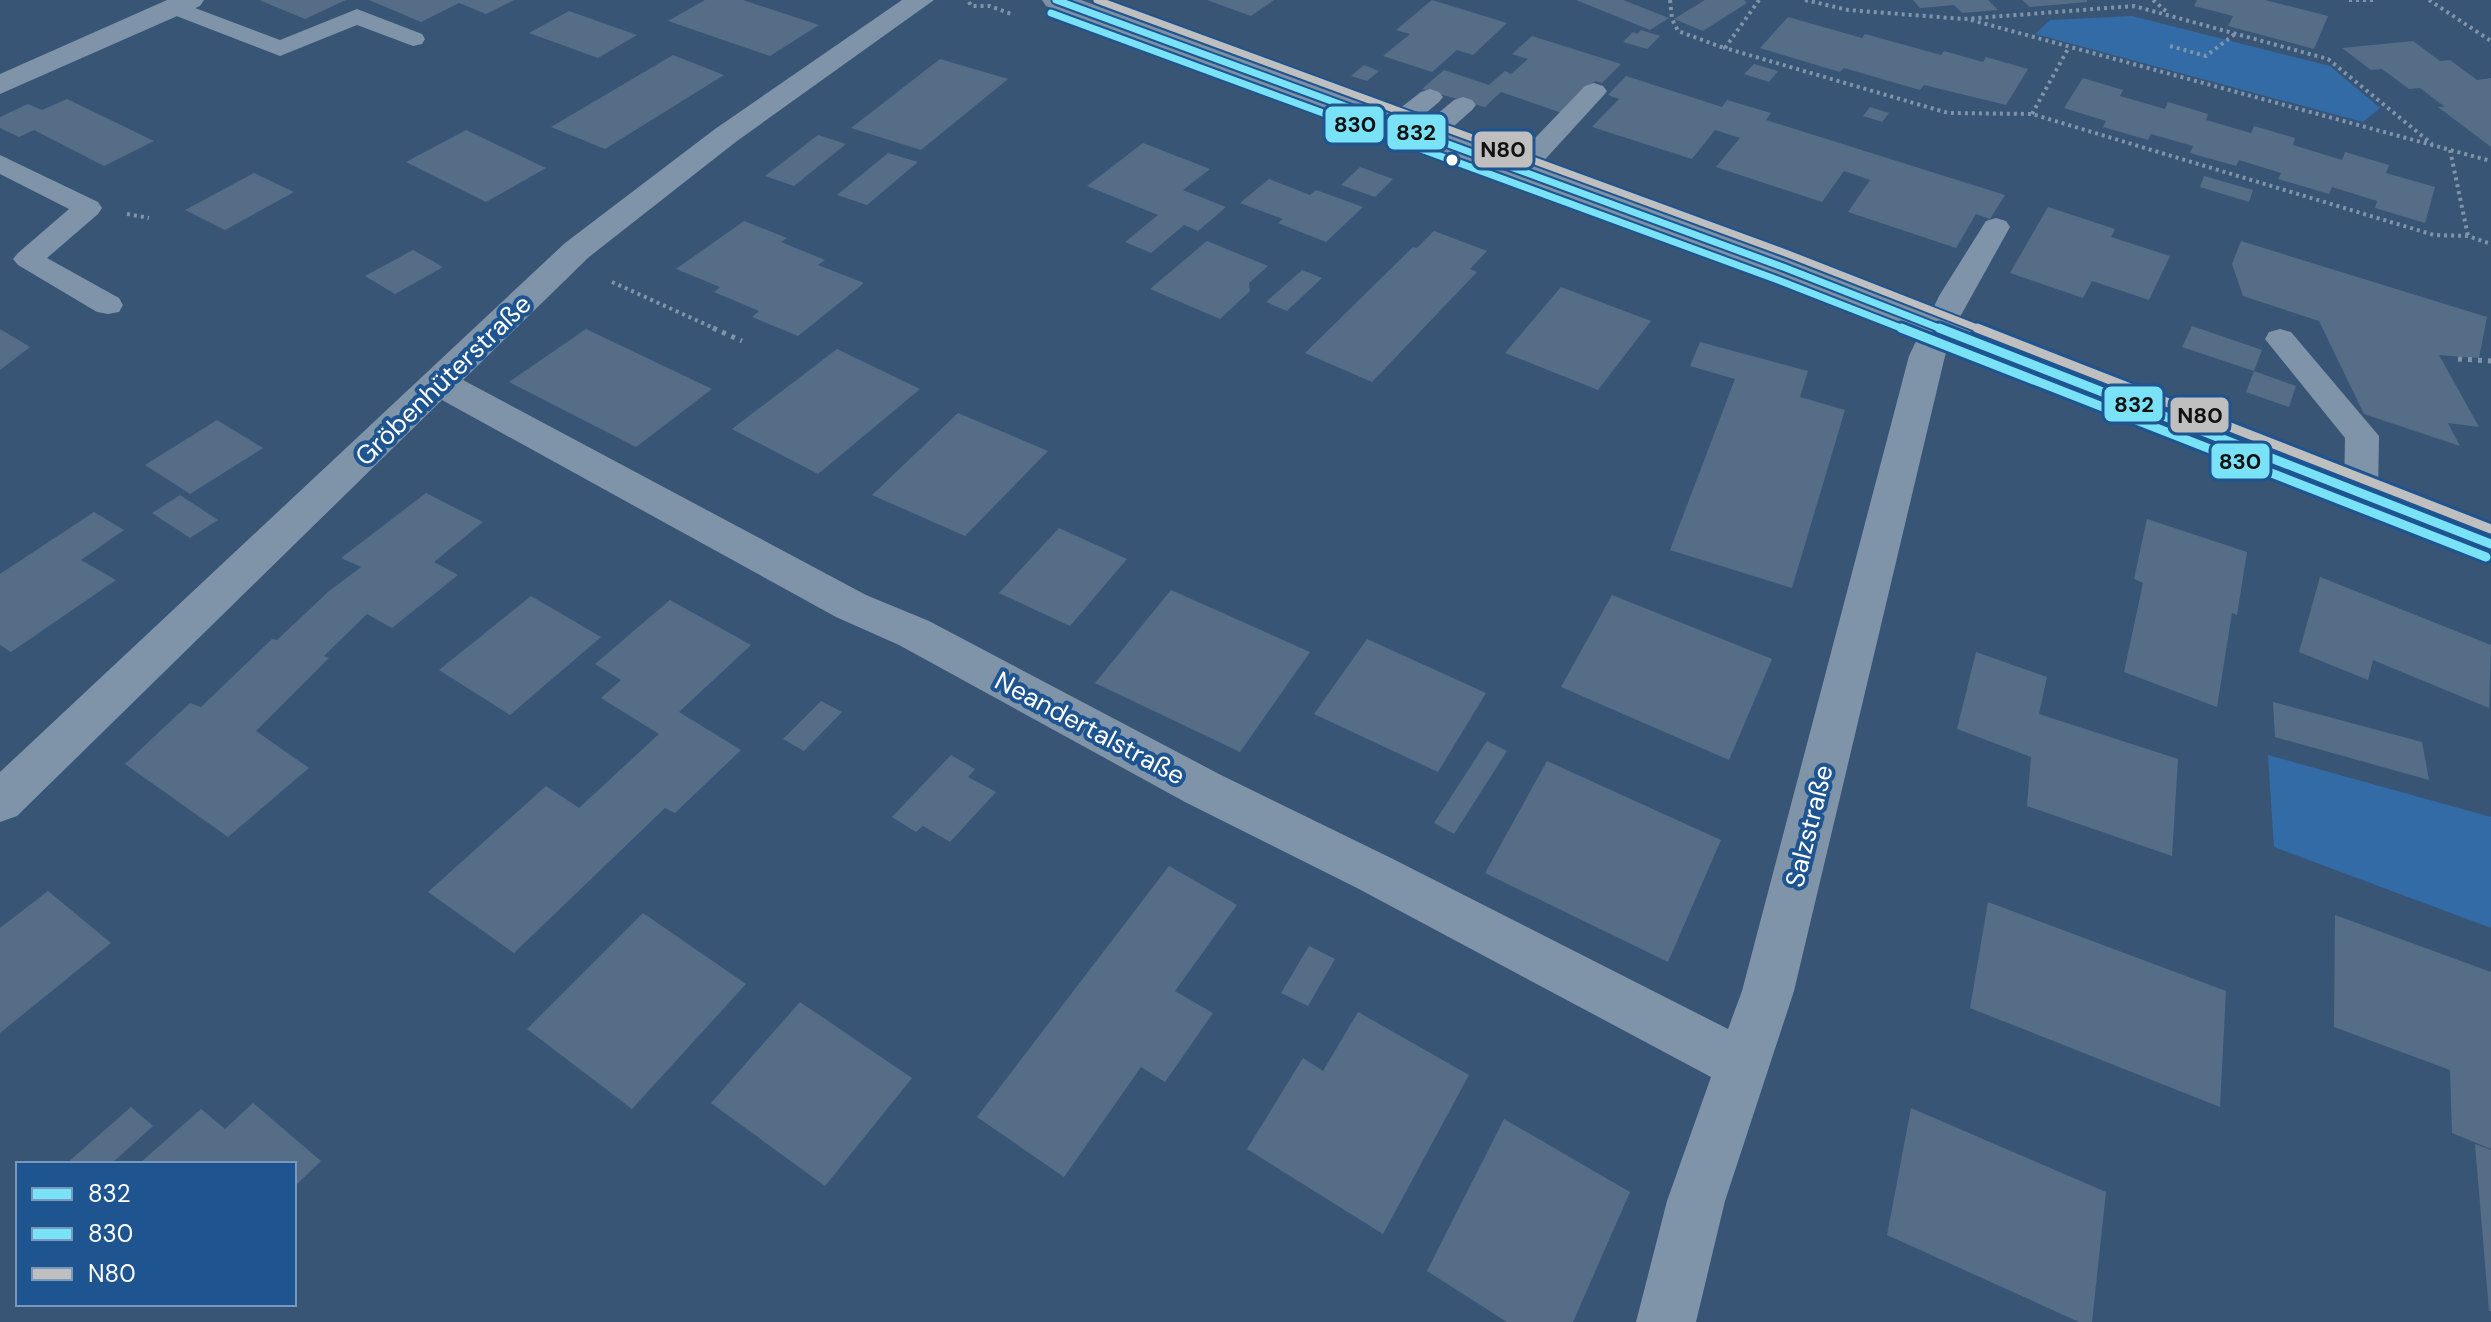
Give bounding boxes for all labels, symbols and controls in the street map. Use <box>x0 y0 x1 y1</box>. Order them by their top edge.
line badge: 830 <box>1324 105 1385 144</box>
text: 830 <box>1334 110 1376 139</box>
line badge: 832 <box>1386 113 1447 151</box>
text: 832 <box>1396 118 1436 147</box>
line badge: N80 <box>1473 130 1534 169</box>
text: N80 <box>1480 135 1526 164</box>
unlabelled marker <box>1444 152 1460 168</box>
street label: Gröbenhüterstraße <box>348 287 538 473</box>
line badge: 832 <box>2103 385 2164 423</box>
text: 832 <box>2114 390 2154 419</box>
line badge: N80 <box>2169 396 2230 434</box>
text: N80 <box>2177 401 2223 430</box>
line badge: 830 <box>2210 442 2271 480</box>
text: 830 <box>2219 447 2261 476</box>
street label: Neandertalstraße <box>989 664 1191 792</box>
street label: Salzstraße <box>1777 761 1841 891</box>
legend <box>16 1162 296 1306</box>
text: 832 <box>88 1178 131 1209</box>
text: 830 <box>88 1218 133 1249</box>
text: N80 <box>88 1258 136 1289</box>

